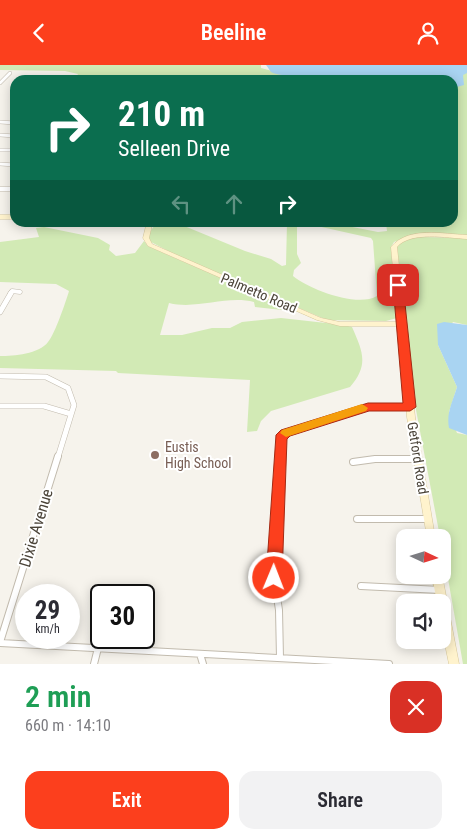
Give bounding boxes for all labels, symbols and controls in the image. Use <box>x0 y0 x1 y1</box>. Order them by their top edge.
icon: back <box>25 19 53 47</box>
icon: person <box>414 19 442 47</box>
text: Beeline <box>201 20 266 45</box>
text: 210 m <box>118 94 205 135</box>
icon: right <box>35 95 100 160</box>
text: Selleen Drive <box>118 136 230 161</box>
icon: left <box>167 190 195 218</box>
icon: ahead <box>220 190 248 218</box>
icon: right <box>273 190 301 218</box>
pin <box>377 264 419 306</box>
street label: Palmetto Road <box>218 270 300 316</box>
icon: arrive <box>384 271 412 299</box>
street label: Getford Road <box>404 421 432 495</box>
place label: Eustis High School <box>165 439 232 471</box>
marker: Eustis High School <box>149 449 161 461</box>
street label: Dixie Avenue <box>15 487 57 569</box>
north arrow <box>396 529 451 584</box>
map controls <box>396 529 451 649</box>
position arrow <box>247 551 299 603</box>
speed limit sign: 30 <box>90 584 155 649</box>
button: sound <box>396 594 451 649</box>
text: 29 <box>35 596 60 625</box>
text: km/h <box>35 622 60 636</box>
text: 2 min <box>25 679 91 714</box>
button: close <box>390 681 442 733</box>
text: 660 m · 14:10 <box>25 716 111 735</box>
button: Exit <box>25 771 229 829</box>
button: Share <box>239 771 442 829</box>

